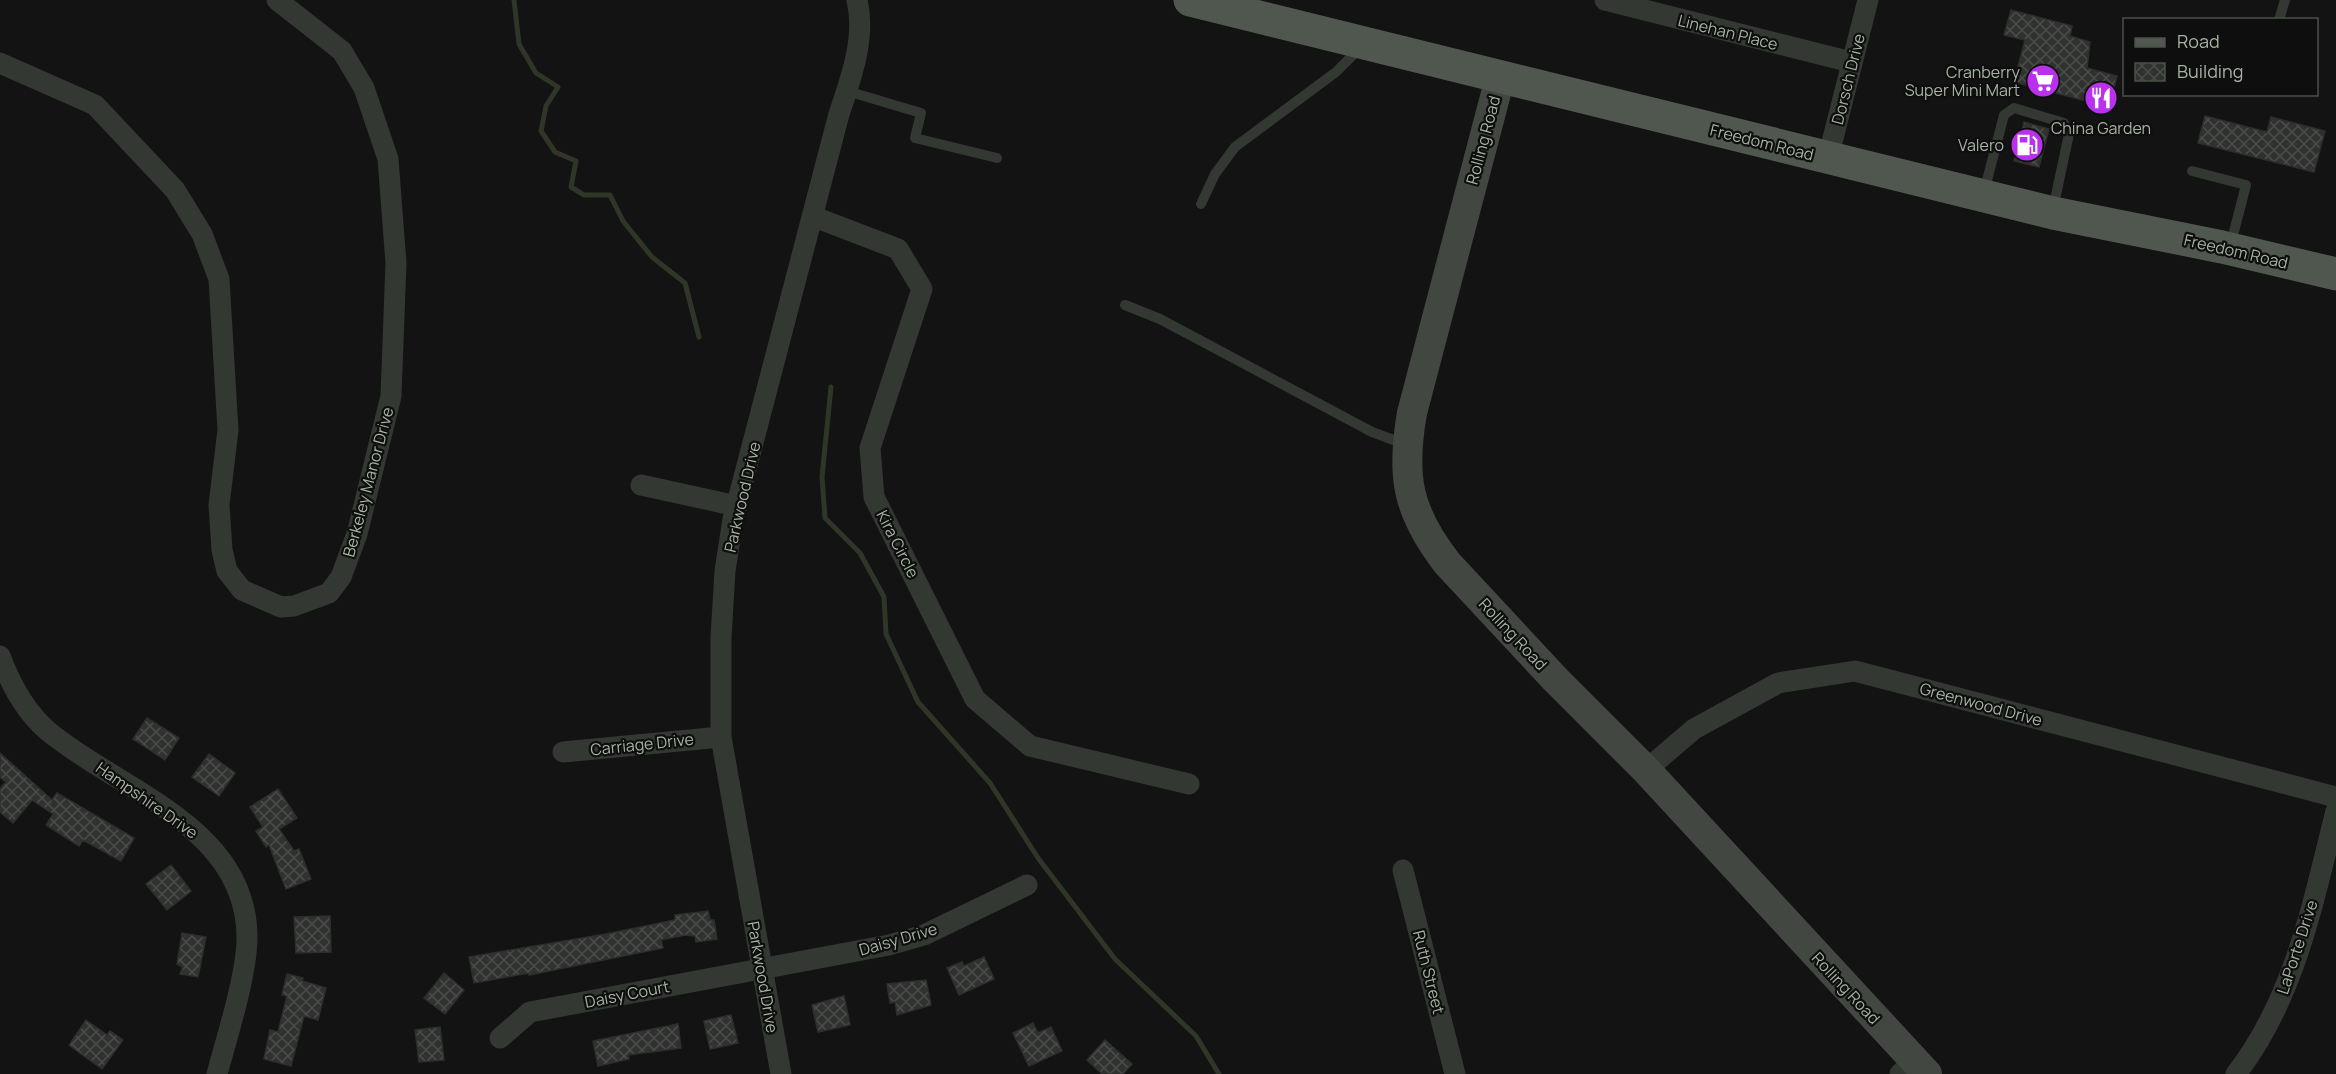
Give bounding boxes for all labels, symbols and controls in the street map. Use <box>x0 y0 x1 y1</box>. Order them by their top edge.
street label: Linehan Place <box>1676 9 1780 55</box>
legend <box>2123 18 2318 96</box>
text: Road <box>2177 29 2220 53</box>
street label: Dorsch Drive <box>1826 31 1870 127</box>
text: Building <box>2177 59 2243 83</box>
place label: Cranberry Super Mini Mart <box>1905 61 2021 101</box>
supermarket icon: Cranberry Super Mini Mart <box>2025 63 2061 99</box>
restaurant icon: China Garden <box>2083 80 2119 116</box>
street label: Rolling Road <box>1461 93 1505 187</box>
place label: China Garden <box>2051 117 2151 139</box>
street label: Freedom Road <box>1708 119 1816 165</box>
fuel station icon: Valero <box>2009 127 2045 163</box>
place label: Valero <box>1958 134 2004 156</box>
street label: Freedom Road <box>2182 228 2290 274</box>
street label: Berkeley Manor Drive <box>337 405 399 559</box>
street label: Parkwood Drive <box>719 440 765 554</box>
street label: Kira Circle <box>872 506 924 582</box>
street label: Rolling Road <box>1474 593 1552 675</box>
street label: Greenwood Drive <box>1917 677 2045 731</box>
street label: Carriage Drive <box>589 728 695 760</box>
street label: Hampshire Drive <box>92 757 202 843</box>
street label: LaPorte Drive <box>2271 897 2323 997</box>
street label: Daisy Drive <box>856 917 940 961</box>
street label: Parkwood Drive <box>742 920 784 1034</box>
street label: Ruth Street <box>1408 928 1450 1016</box>
street label: Rolling Road <box>1807 947 1885 1029</box>
street label: Daisy Court <box>583 975 671 1013</box>

